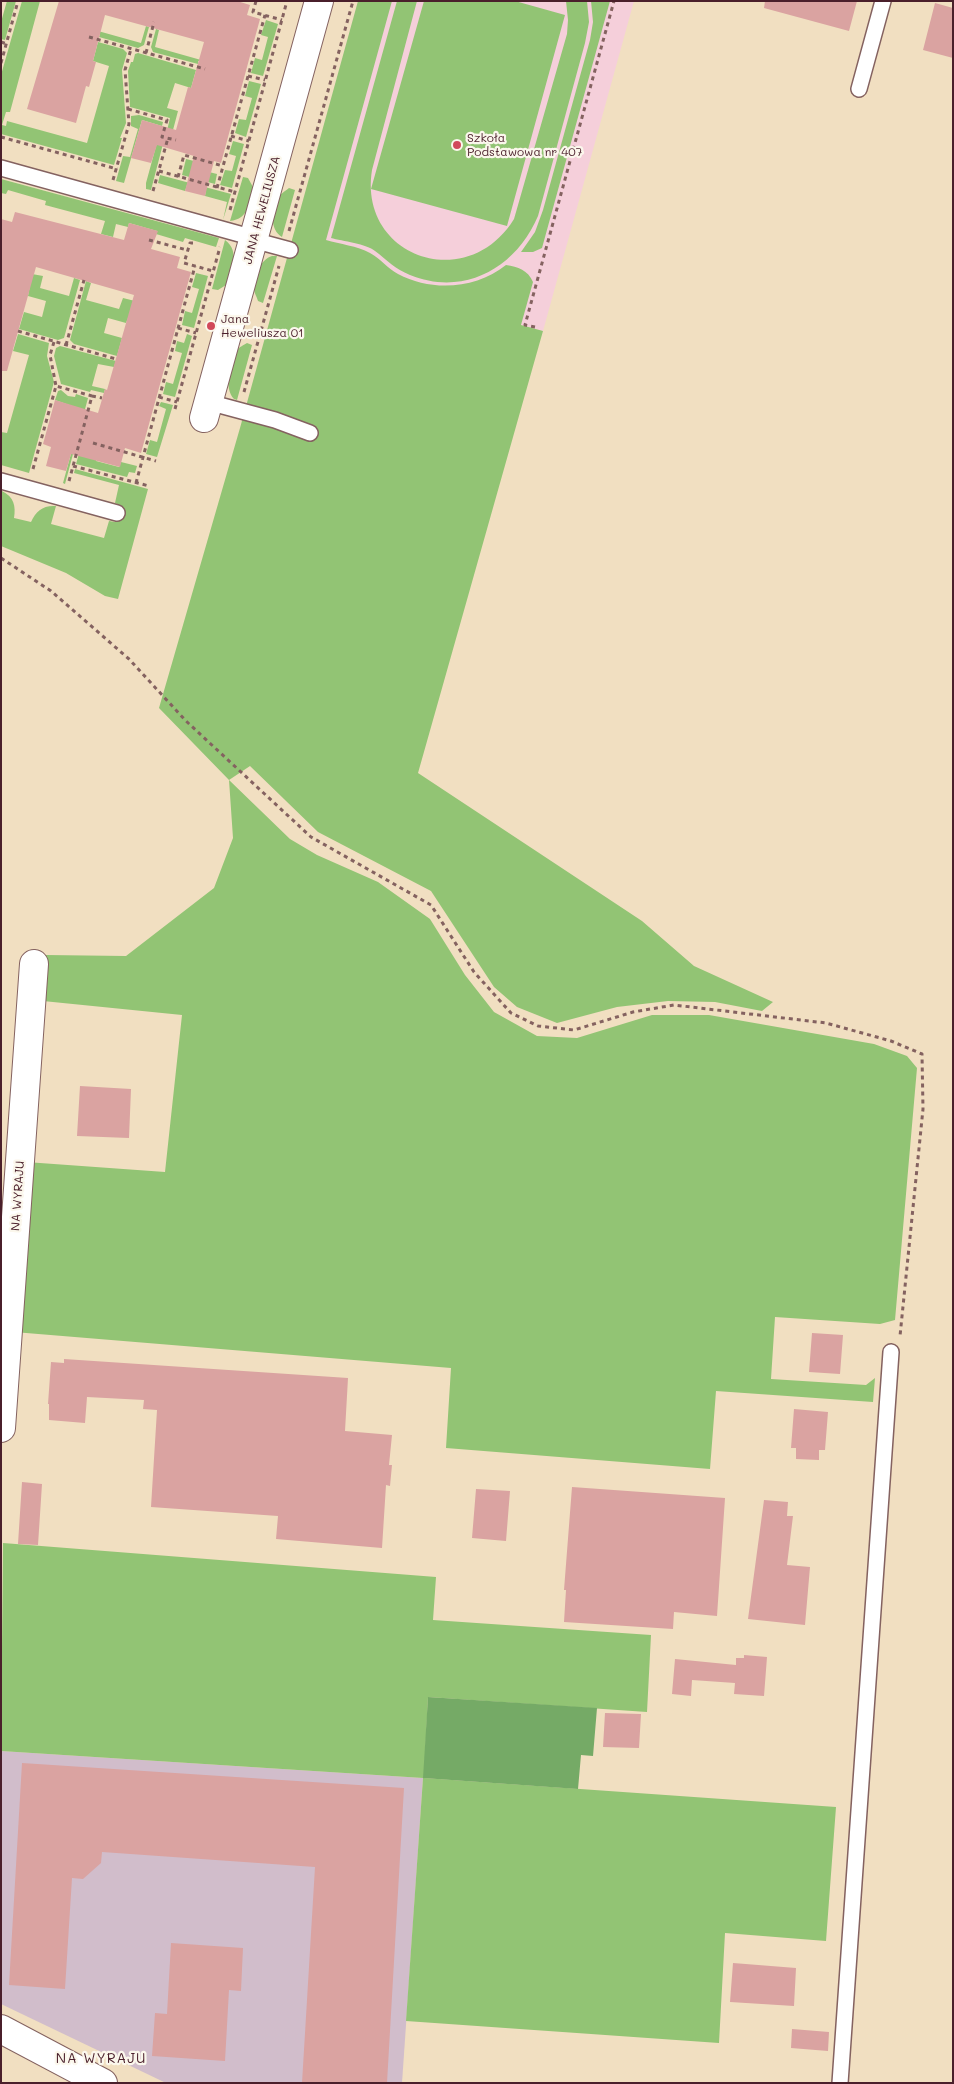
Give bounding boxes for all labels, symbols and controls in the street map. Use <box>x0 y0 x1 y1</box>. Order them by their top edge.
place label: Szkoła Podstawowa nr 407 <box>467 131 582 159</box>
marker: Szkoła Podstawowa nr 407 <box>451 139 463 151</box>
street label: JANA HEWELIUSZA <box>241 154 283 266</box>
place label: Jana Heweliusza 01 <box>221 312 304 340</box>
marker: Jana Heweliusza 01 <box>205 320 217 332</box>
street label: NA WYRAJU <box>8 1161 28 1231</box>
district label: NA WYRAJU <box>55 2051 147 2067</box>

